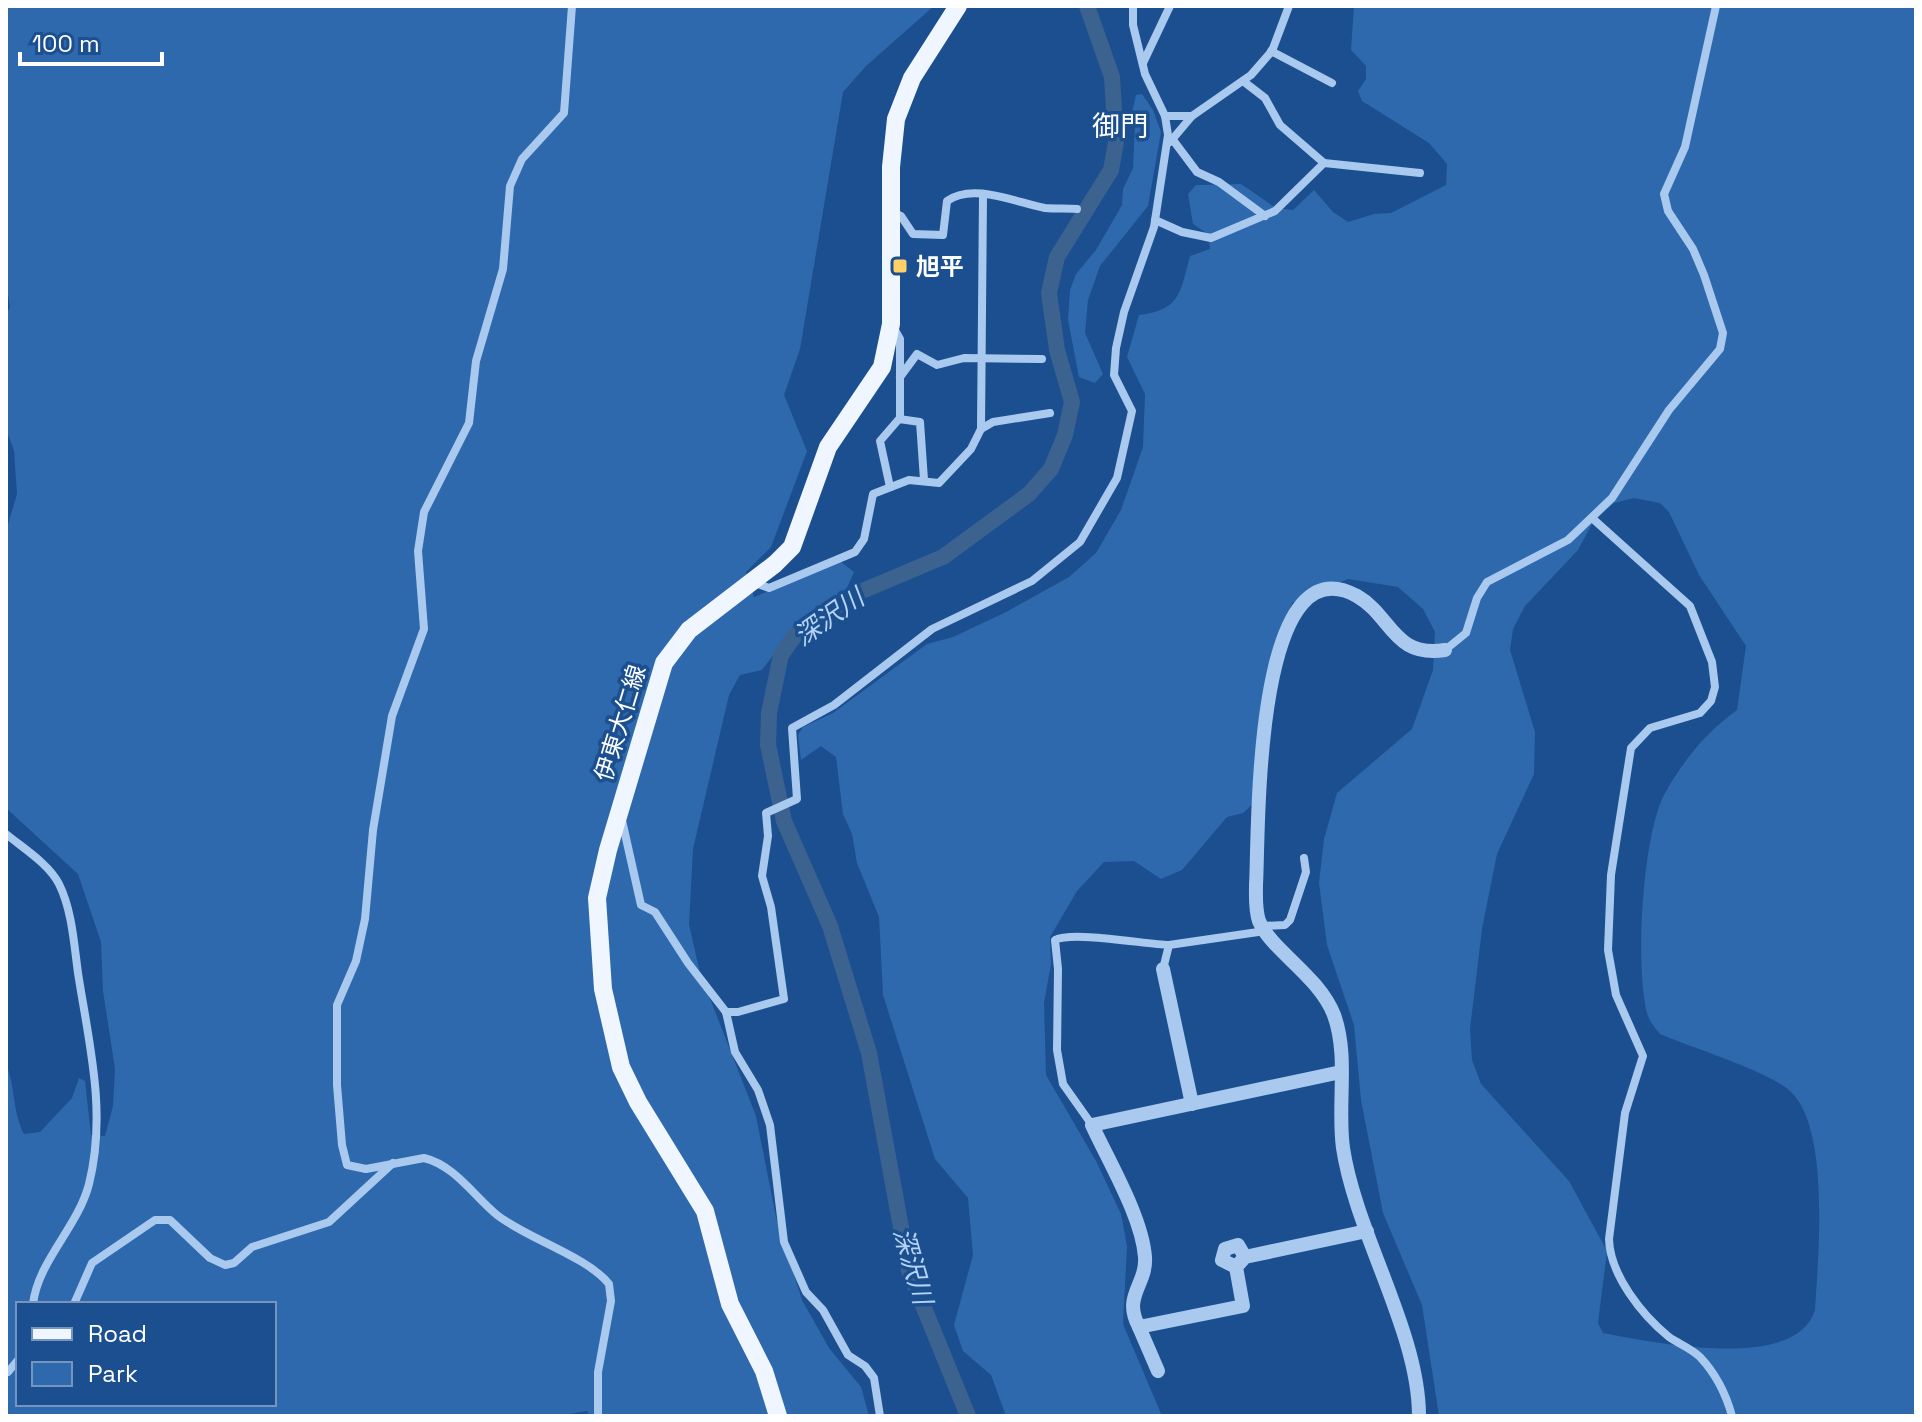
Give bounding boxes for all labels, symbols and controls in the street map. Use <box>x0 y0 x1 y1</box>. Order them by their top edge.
scale bar <box>20 16 162 66</box>
text: 100 m <box>32 28 100 59</box>
district label: 御門 <box>1092 108 1148 144</box>
place label: 旭平 <box>916 251 964 282</box>
marker: 旭平 <box>891 257 909 275</box>
water label: 深沢川 <box>787 579 873 653</box>
street label: 伊東大仁線 <box>588 661 652 785</box>
water label: 深沢川 <box>886 1224 941 1311</box>
legend <box>16 1302 276 1406</box>
text: Road <box>88 1318 147 1349</box>
text: Park <box>88 1358 138 1389</box>

